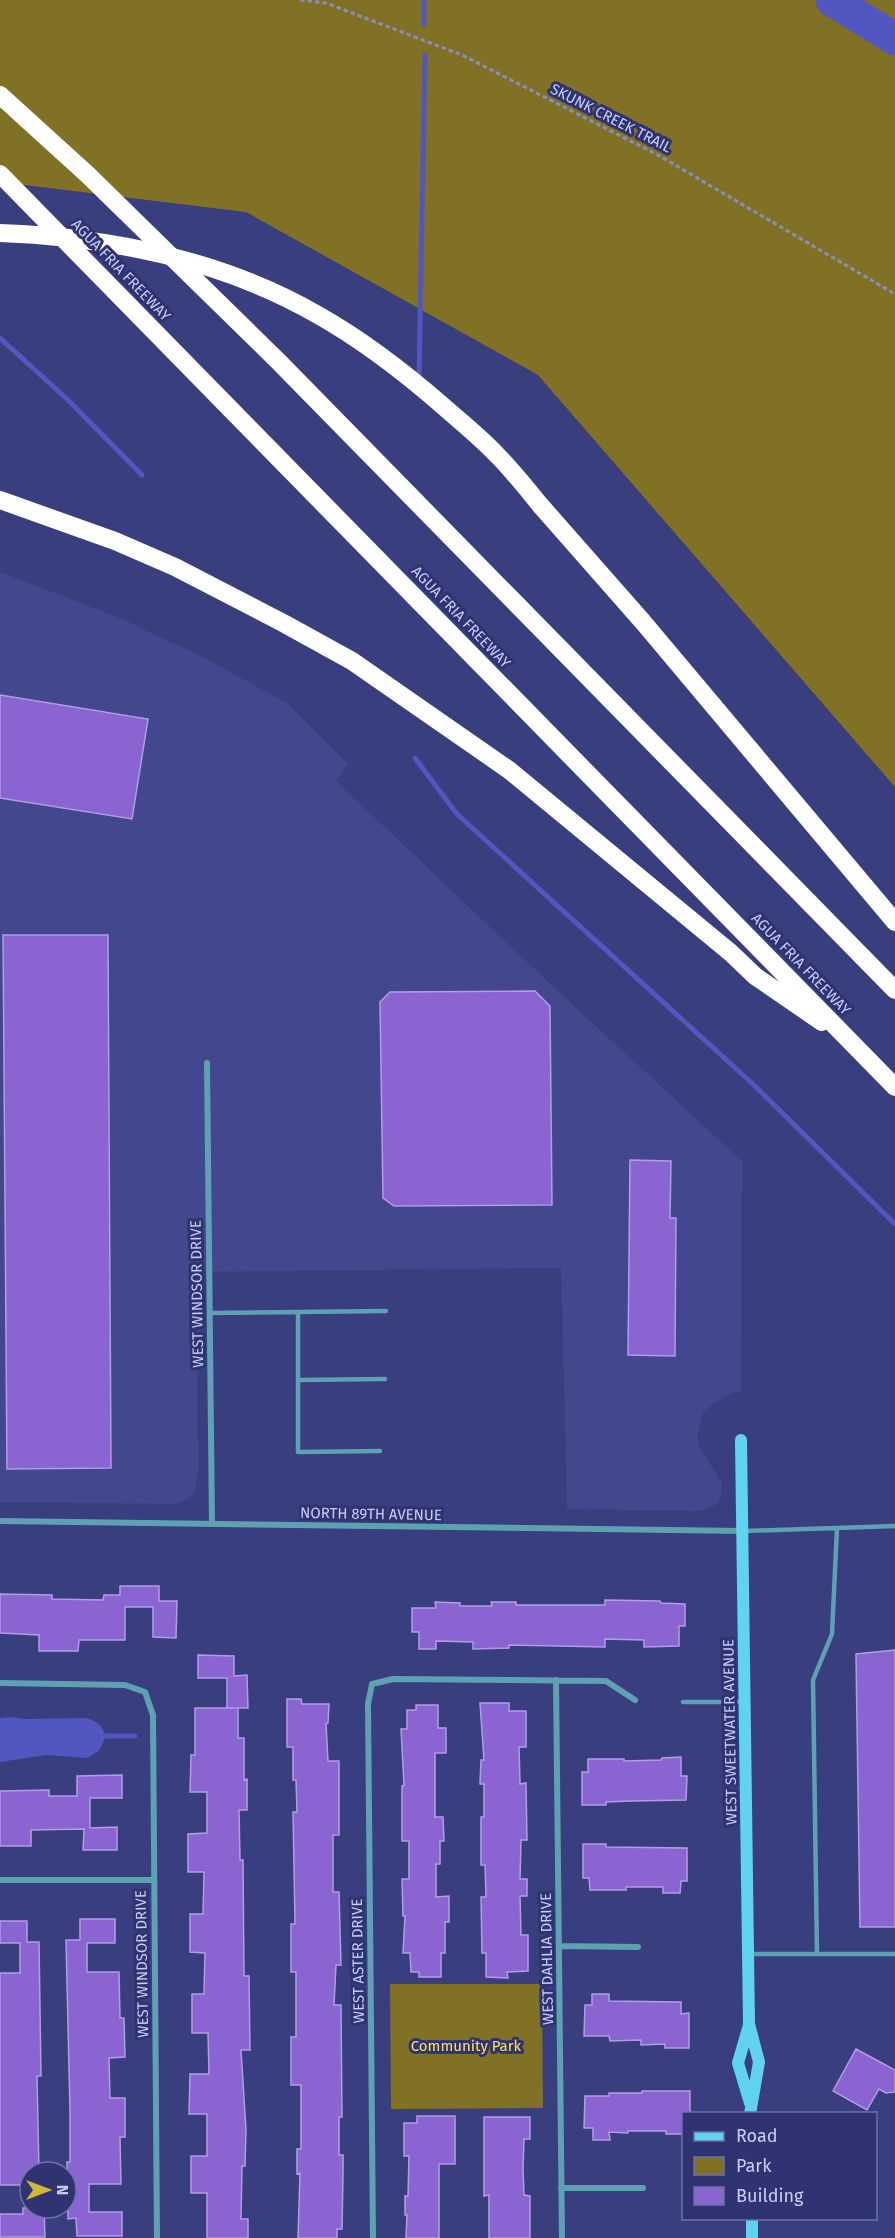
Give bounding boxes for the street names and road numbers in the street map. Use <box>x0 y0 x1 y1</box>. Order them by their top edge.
street label: SKUNK CREEK TRAIL <box>547 80 675 157</box>
street label: AGUA FRIA FREEWAY <box>68 215 175 325</box>
street label: AGUA FRIA FREEWAY <box>408 562 515 672</box>
street label: AGUA FRIA FREEWAY <box>748 909 855 1019</box>
street label: WEST WINDSOR DRIVE <box>187 1220 207 1368</box>
street label: NORTH 89TH AVENUE <box>300 1504 442 1524</box>
street label: WEST SWEETWATER AVENUE <box>719 1639 741 1825</box>
street label: WEST WINDSOR DRIVE <box>132 1890 152 2038</box>
street label: WEST DAHLIA DRIVE <box>537 1893 557 2025</box>
street label: WEST ASTER DRIVE <box>348 1899 368 2023</box>

